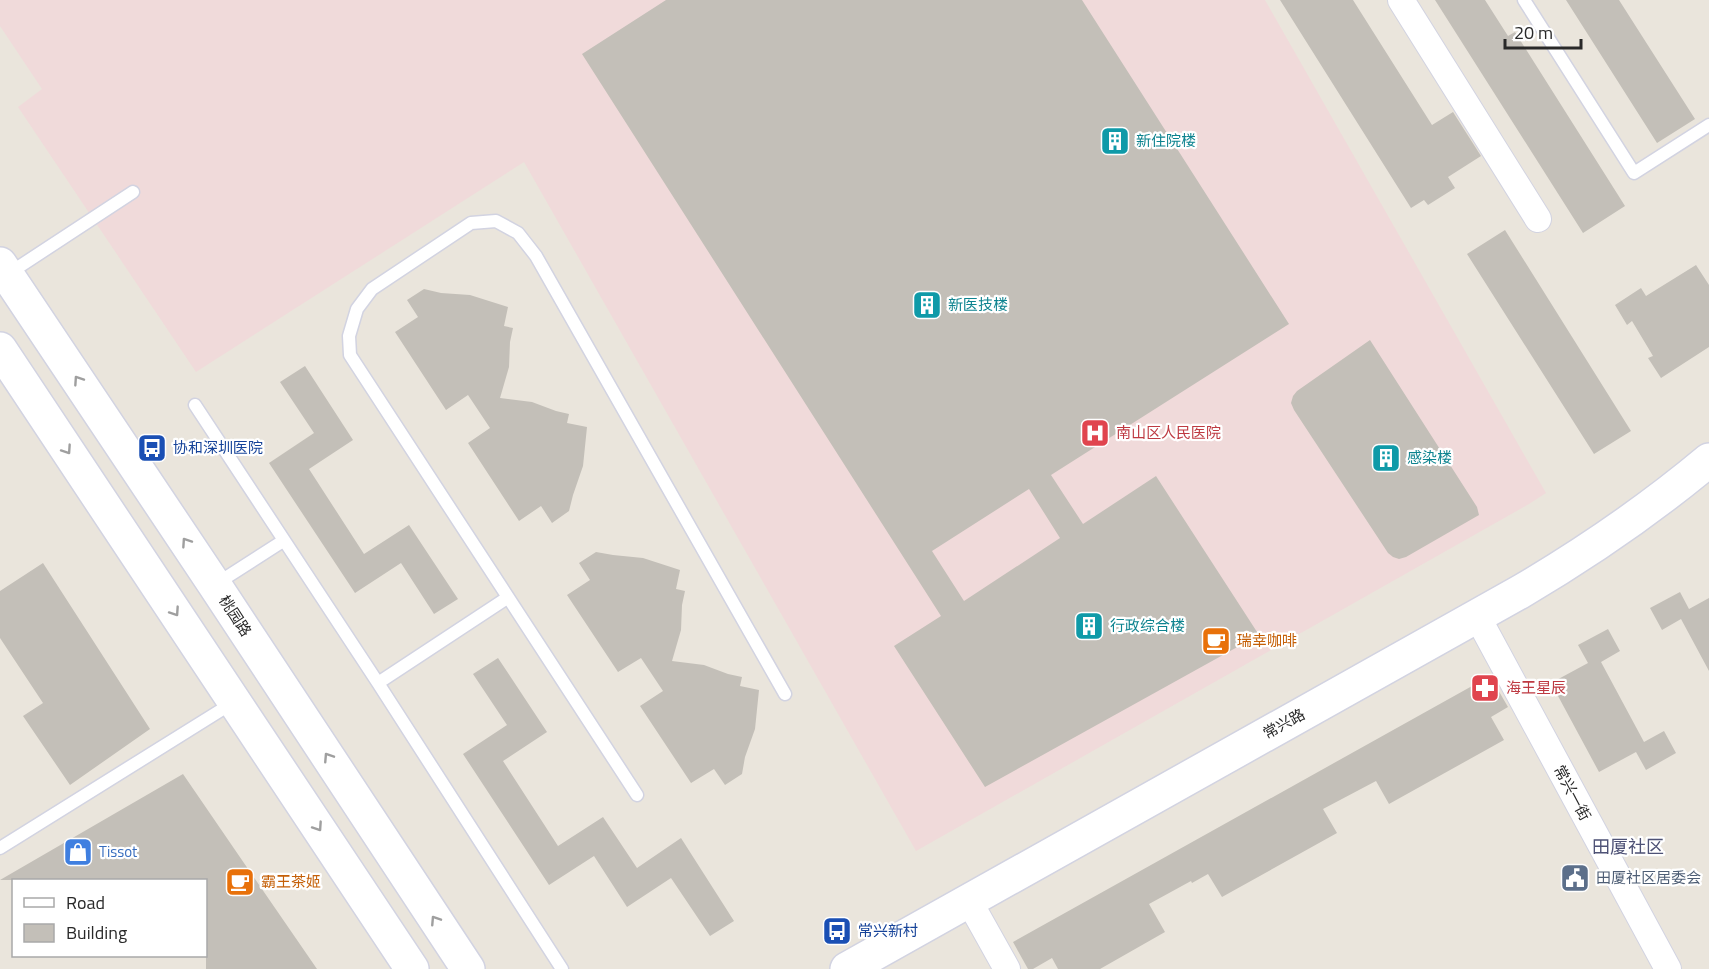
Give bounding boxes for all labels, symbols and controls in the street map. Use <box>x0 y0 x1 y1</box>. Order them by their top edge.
scale bar <box>1505 12 1582 50</box>
text: 20 m <box>1514 19 1553 46</box>
building icon: 新住院楼 <box>1099 125 1131 157</box>
place label: 新住院楼 <box>1136 129 1196 152</box>
building icon: 新医技楼 <box>911 289 943 321</box>
place label: 新医技楼 <box>948 293 1008 316</box>
one-way arrow <box>74 376 85 387</box>
hospital icon: 南山区人民医院 <box>1079 417 1111 449</box>
place label: 南山区人民医院 <box>1116 421 1221 444</box>
bus stop icon: 协和深圳医院 <box>136 432 168 464</box>
place label: 协和深圳医院 <box>173 436 263 459</box>
building icon: 感染楼 <box>1370 442 1402 474</box>
one-way arrow <box>60 443 71 454</box>
place label: 感染楼 <box>1407 446 1452 469</box>
one-way arrow <box>182 538 193 549</box>
street label: 桃园路 <box>214 591 257 641</box>
one-way arrow <box>168 606 179 617</box>
building icon: 行政综合楼 <box>1073 610 1105 642</box>
place label: 行政综合楼 <box>1110 614 1185 637</box>
cafe icon: 瑞幸咖啡 <box>1200 625 1232 657</box>
place label: 瑞幸咖啡 <box>1237 629 1297 652</box>
pharmacy icon: 海王星辰 <box>1469 672 1501 704</box>
place label: 海王星辰 <box>1506 676 1566 699</box>
street label: 常兴路 <box>1258 703 1309 745</box>
one-way arrow <box>324 753 335 764</box>
street label: 常兴一街 <box>1548 761 1597 825</box>
one-way arrow <box>311 821 322 832</box>
district label: 田厦社区 <box>1592 833 1664 860</box>
shop icon: Tissot <box>62 836 94 868</box>
place label: Tissot <box>99 840 138 863</box>
public building icon: 田厦社区居委会 <box>1559 862 1591 894</box>
cafe icon: 霸王茶姬 <box>224 866 256 898</box>
place label: 田厦社区居委会 <box>1596 866 1701 889</box>
place label: 霸王茶姬 <box>261 870 321 893</box>
legend <box>12 879 207 957</box>
text: Road <box>66 889 105 916</box>
bus stop icon: 常兴新村 <box>821 915 853 947</box>
one-way arrow <box>431 916 443 926</box>
text: Building <box>66 919 127 946</box>
place label: 常兴新村 <box>858 919 918 942</box>

